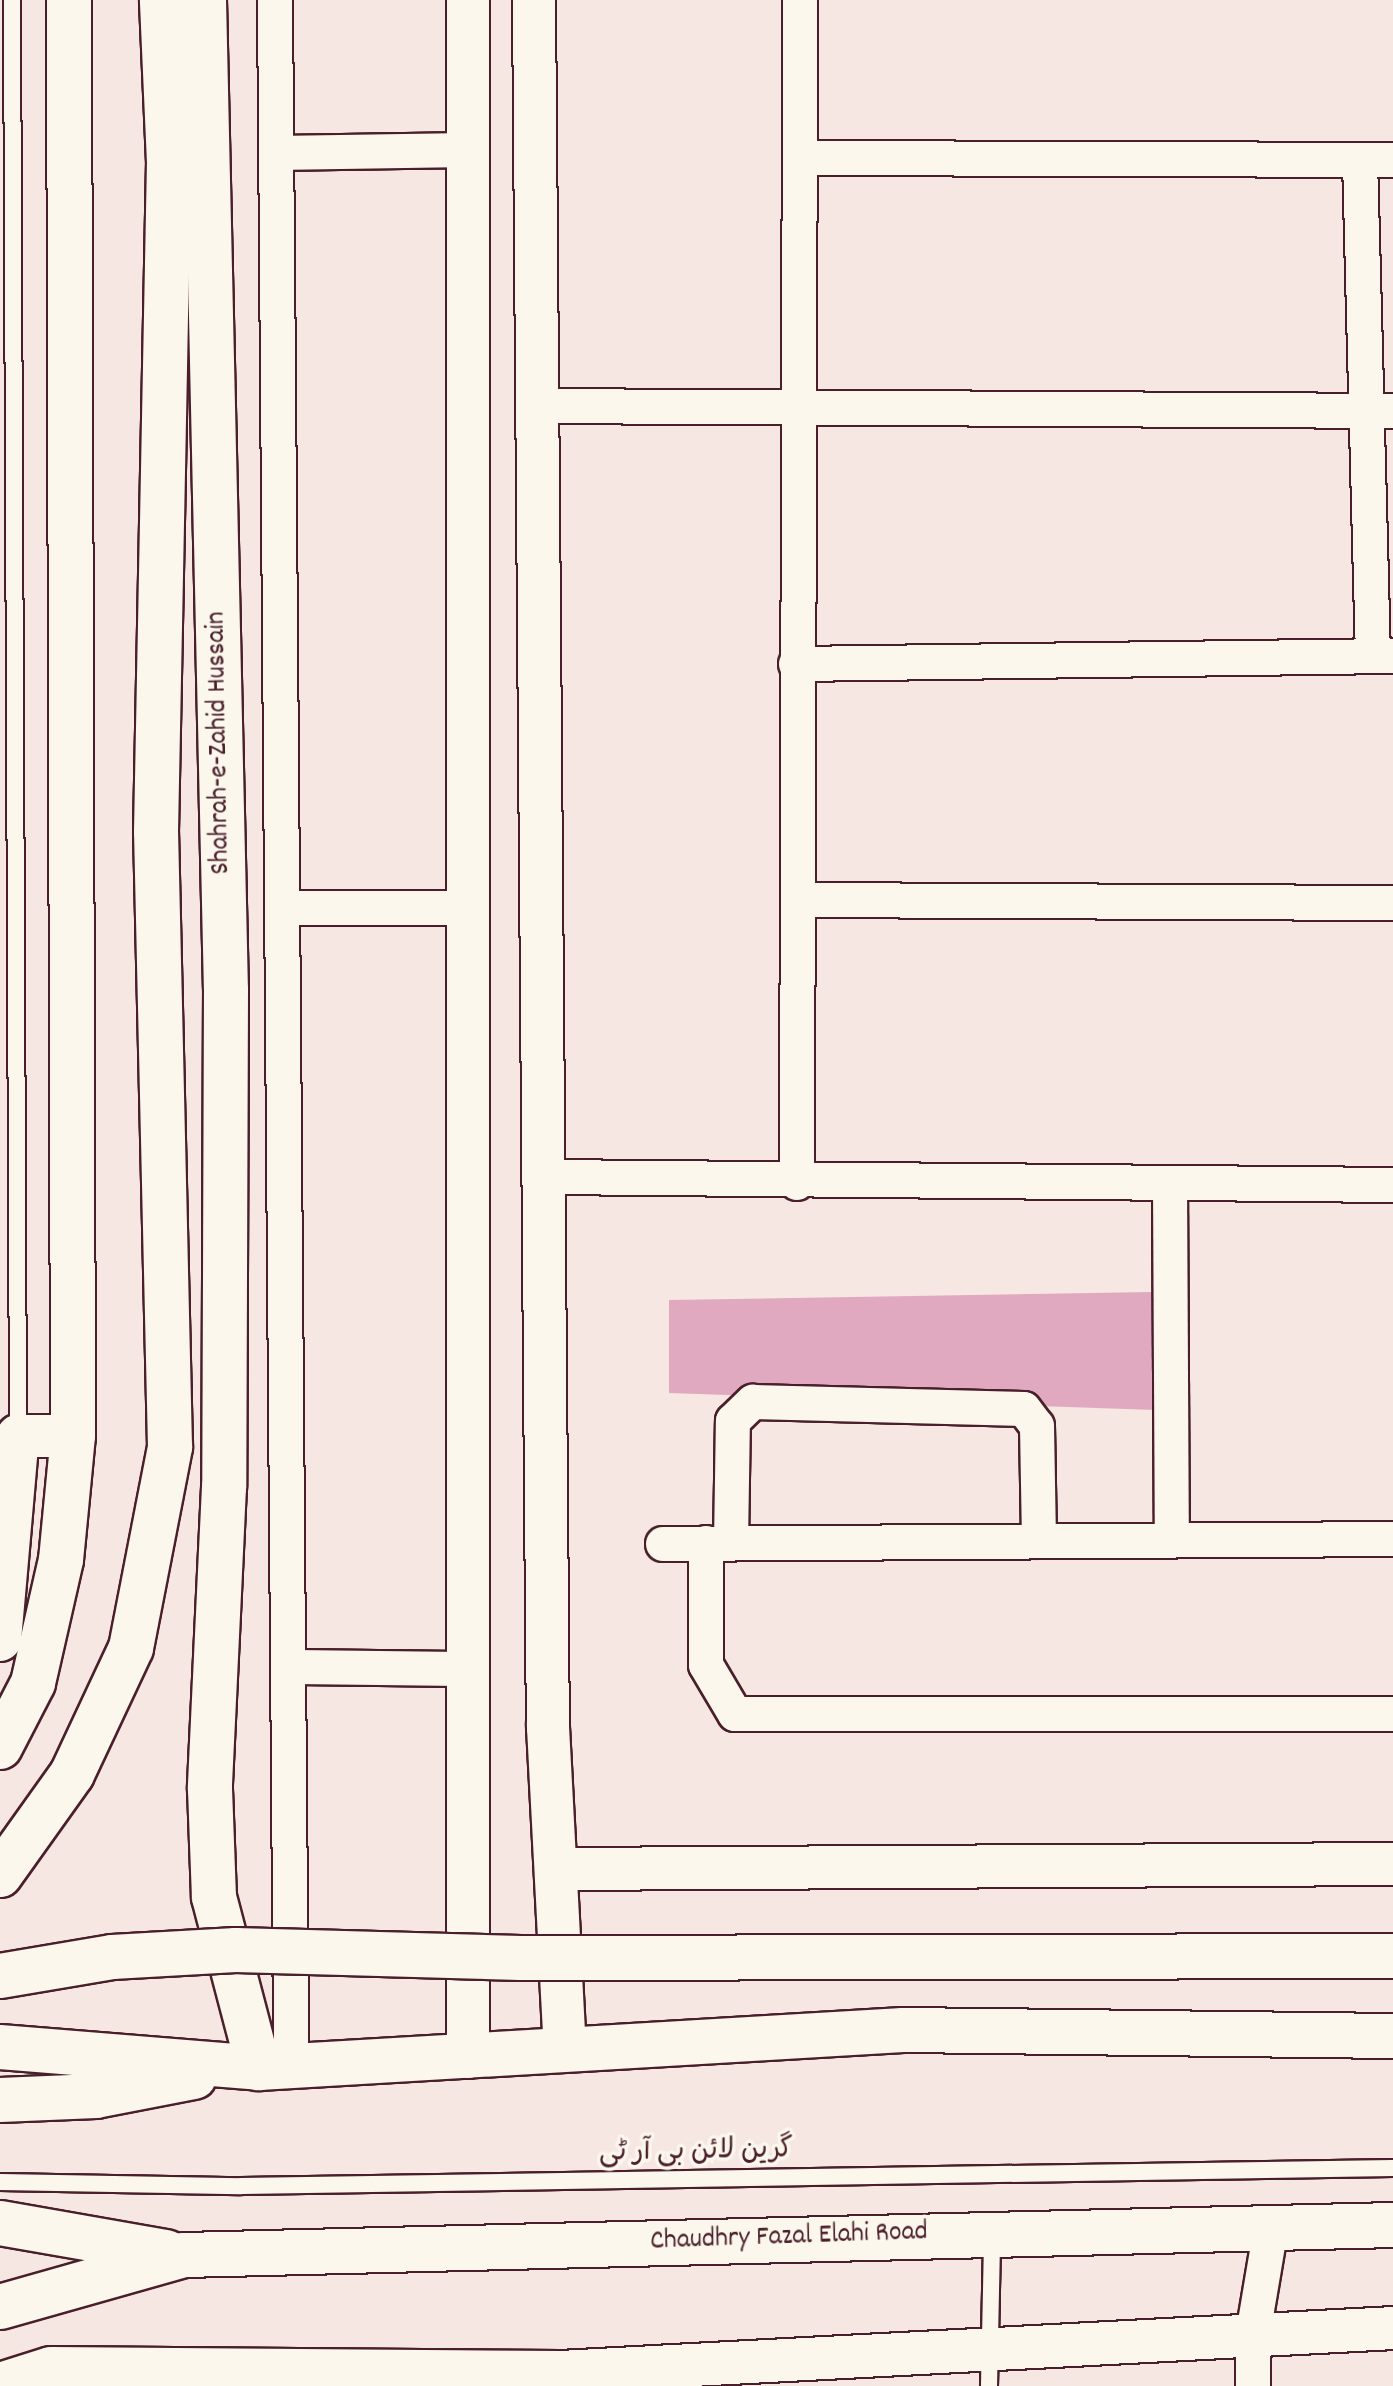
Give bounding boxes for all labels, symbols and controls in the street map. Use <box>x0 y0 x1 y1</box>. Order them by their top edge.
street label: Shahrah-e-Zahid Hussain <box>201 611 239 875</box>
street label: گرین لائن بی آر ٹی <box>599 2135 793 2171</box>
street label: Chaudhry Fazal Elahi Road <box>650 2216 928 2260</box>

